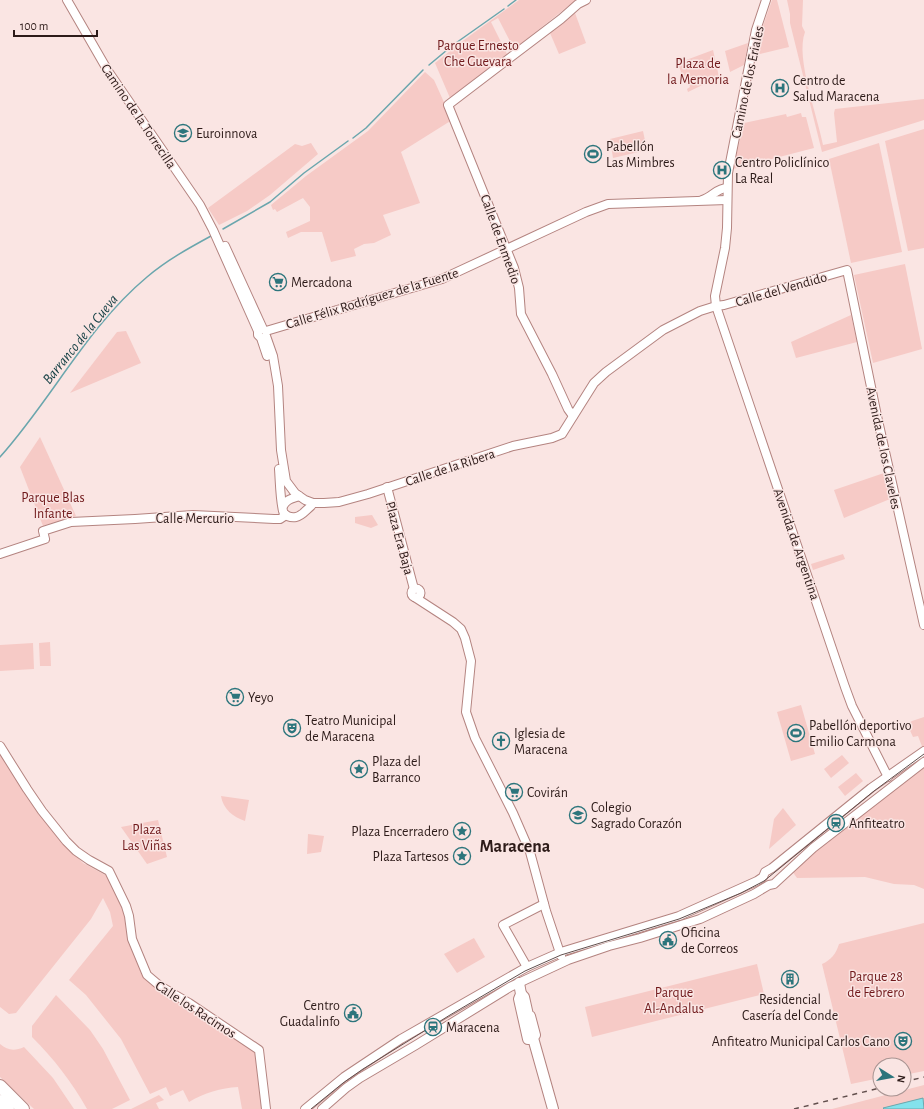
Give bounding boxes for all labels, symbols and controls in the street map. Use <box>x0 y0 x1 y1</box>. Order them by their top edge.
scale bar <box>14 12 97 38</box>
text: 100 m <box>20 20 48 32</box>
street label: Camino de los Eriales <box>729 25 767 140</box>
park label: Parque Ernesto Che Guevara <box>437 39 519 69</box>
park label: Plaza de la Memoria <box>667 57 729 87</box>
street label: Camino de la Torrecilla <box>98 62 179 172</box>
place label: Centro de Salud Maracena <box>793 74 880 104</box>
hospital icon: Centro de Salud Maracena <box>770 78 790 98</box>
school or university icon: Euroinnova <box>173 123 193 143</box>
place label: Euroinnova <box>196 127 258 141</box>
place label: Pabellón Las Mimbres <box>606 140 675 170</box>
sports icon: Pabellón Las Mimbres <box>583 144 603 164</box>
place label: Centro Policlínico La Real <box>735 156 829 186</box>
hospital icon: Centro Policlínico La Real <box>712 160 732 180</box>
street label: Calle de Enmedio <box>477 193 523 286</box>
street label: Calle Félix Rodríguez de la Fuente <box>284 266 460 332</box>
street label: Calle del Vendido <box>734 270 829 310</box>
supermarket icon: Mercadona <box>268 272 288 292</box>
place label: Mercadona <box>291 276 353 290</box>
water label: Barranco de la Cueva <box>40 292 121 387</box>
street label: Avenida de los Claveles <box>863 386 903 511</box>
street label: Calle de la Ribera <box>404 447 497 489</box>
street label: Avenida de Argentina <box>770 487 822 603</box>
park label: Parque Blas Infante <box>21 491 85 521</box>
street label: Plaza Era Baja <box>382 500 416 577</box>
street label: Calle Mercurio <box>156 512 234 526</box>
supermarket icon: Yeyo <box>225 687 245 707</box>
place label: Yeyo <box>248 691 274 705</box>
place label: Teatro Municipal de Maracena <box>305 714 396 744</box>
theatre icon: Teatro Municipal de Maracena <box>282 718 302 738</box>
place label: Pabellón deportivo Emilio Carmona <box>809 719 912 749</box>
sports icon: Pabellón deportivo Emilio Carmona <box>786 723 806 743</box>
place label: Iglesia de Maracena <box>514 727 568 757</box>
church icon: Iglesia de Maracena <box>491 731 511 751</box>
place label: Plaza del Barranco <box>372 755 421 785</box>
place icon: Plaza del Barranco <box>349 759 369 779</box>
supermarket icon: Covirán <box>504 782 524 802</box>
place label: Covirán <box>527 786 568 800</box>
place label: Colegio Sagrado Corazón <box>591 801 682 831</box>
school or university icon: Colegio Sagrado Corazón <box>568 805 588 825</box>
station icon: Anfiteatro <box>826 813 846 833</box>
place label: Anfiteatro <box>849 817 905 831</box>
place icon: Plaza Encerradero <box>452 821 472 841</box>
park label: Plaza Las Viñas <box>122 823 172 853</box>
place label: Plaza Encerradero <box>351 825 449 839</box>
district label: Maracena <box>479 838 551 856</box>
place icon: Plaza Tartesos <box>452 846 472 866</box>
place label: Plaza Tartesos <box>373 850 449 864</box>
place label: Oficina de Correos <box>681 926 738 956</box>
public building icon: Oficina de Correos <box>658 930 678 950</box>
building icon: Residencial Casería del Conde <box>780 969 800 989</box>
park label: Parque 28 de Febrero <box>847 970 905 1000</box>
street label: Calle los Racimos <box>153 979 238 1041</box>
park label: Parque Al-Andalus <box>644 986 704 1016</box>
place label: Residencial Casería del Conde <box>742 993 838 1023</box>
place label: Centro Guadalinfo <box>280 999 340 1029</box>
public building icon: Centro Guadalinfo <box>343 1003 363 1023</box>
station icon: Maracena <box>423 1017 443 1037</box>
place label: Maracena <box>446 1021 500 1035</box>
theatre icon: Anfiteatro Municipal Carlos Cano <box>893 1031 913 1051</box>
place label: Anfiteatro Municipal Carlos Cano <box>712 1035 890 1049</box>
north arrow <box>872 1057 912 1097</box>
text: N <box>895 1074 907 1084</box>

